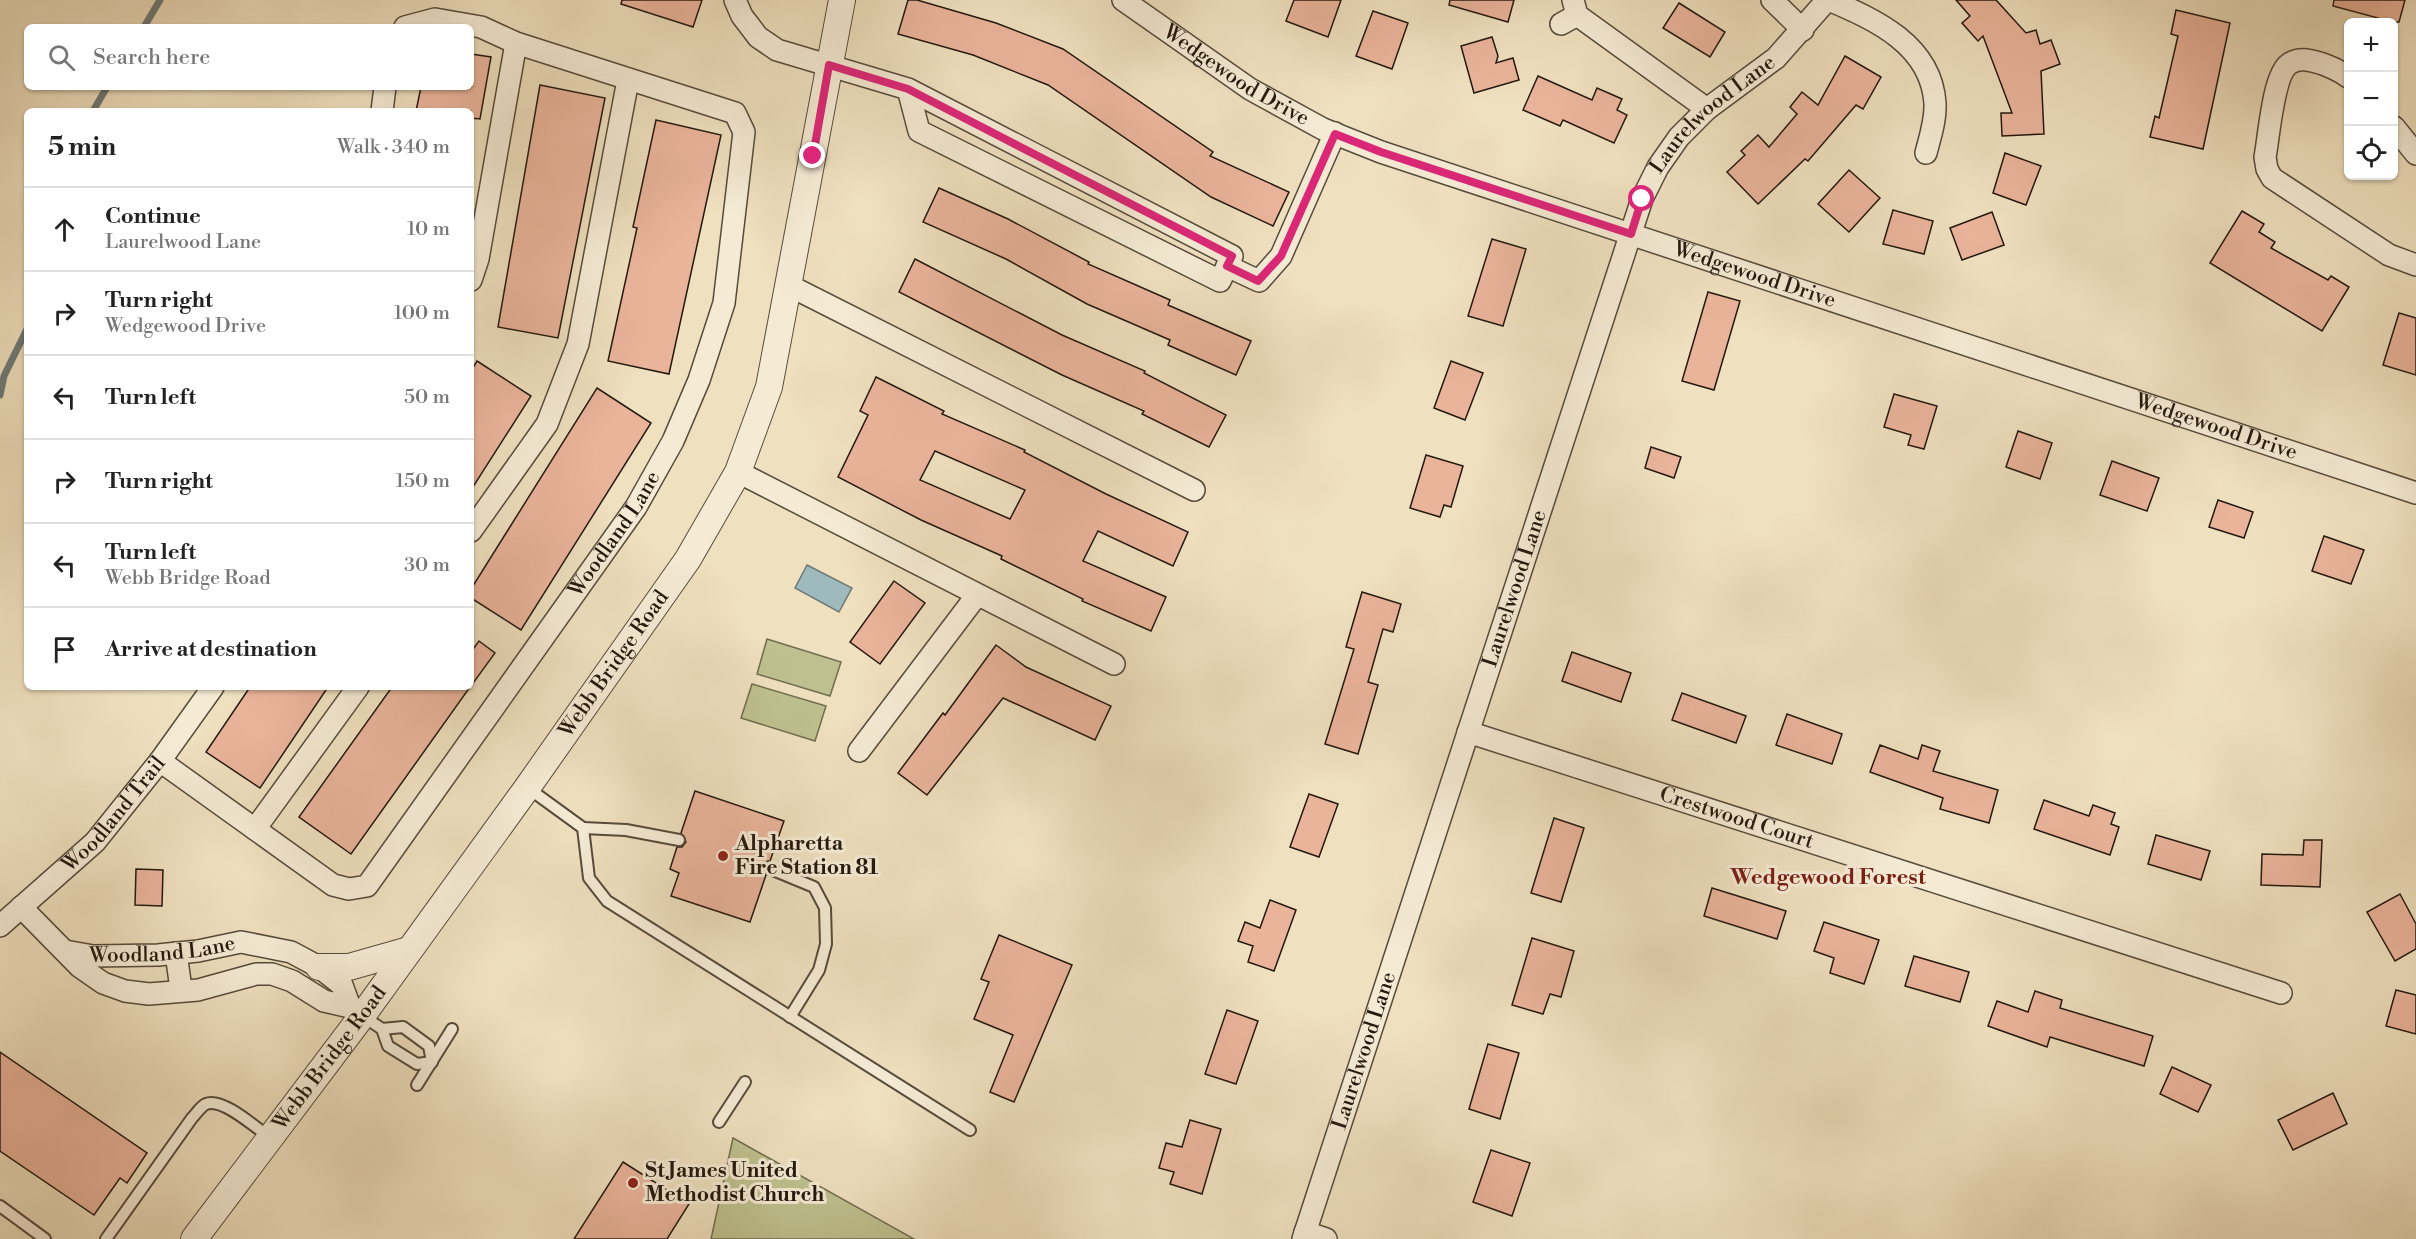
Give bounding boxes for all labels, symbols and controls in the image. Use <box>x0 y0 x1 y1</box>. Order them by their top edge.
street label: Wedgewood Drive <box>1157 18 1314 132</box>
map controls <box>2344 18 2398 180</box>
button: + <box>2344 18 2398 72</box>
search box <box>24 24 474 90</box>
icon: search <box>45 41 78 74</box>
text: Search here <box>93 44 210 71</box>
street label: Laurelwood Lane <box>1644 50 1781 179</box>
button: − <box>2344 72 2398 126</box>
button: locate <box>2344 126 2398 180</box>
text: 5 min <box>48 131 116 163</box>
text: Walk · 340 m <box>337 135 450 160</box>
route end <box>799 142 825 168</box>
route start <box>1628 185 1654 211</box>
text: Continue <box>105 203 201 230</box>
icon: ahead <box>48 213 81 246</box>
text: 10 m <box>407 217 450 242</box>
text: Laurelwood Lane <box>105 230 261 255</box>
street label: Wedgewood Drive <box>1669 236 1839 314</box>
text: Turn right <box>105 287 213 314</box>
icon: right <box>48 297 81 330</box>
text: 100 m <box>394 301 450 326</box>
text: Wedgewood Drive <box>105 314 266 339</box>
icon: left <box>48 381 81 414</box>
text: Turn left <box>105 384 196 411</box>
text: 50 m <box>404 385 450 410</box>
street label: Wedgewood Drive <box>2131 388 2301 466</box>
icon: right <box>48 465 81 498</box>
street label: Woodland Lane <box>563 467 666 603</box>
text: Turn right <box>105 468 213 495</box>
text: 150 m <box>395 469 450 494</box>
street label: Laurelwood Lane <box>1477 507 1553 671</box>
text: Turn left <box>105 539 196 566</box>
icon: left <box>48 549 81 582</box>
text: 30 m <box>404 553 450 578</box>
text: Webb Bridge Road <box>105 566 271 591</box>
street label: Webb Bridge Road <box>553 585 675 744</box>
icon: arrive <box>48 633 81 666</box>
text: Arrive at destination <box>105 636 317 663</box>
street label: Woodland Trail <box>56 751 171 879</box>
street label: Crestwood Court <box>1656 781 1817 855</box>
place label: Alpharetta Fire Station 81 <box>734 831 878 881</box>
marker: Alpharetta Fire Station 81 <box>716 849 730 863</box>
district label: Wedgewood Forest <box>1729 864 1926 891</box>
street label: Woodland Lane <box>88 931 237 969</box>
street label: Laurelwood Lane <box>1327 969 1402 1133</box>
street label: Webb Bridge Road <box>267 981 392 1137</box>
place label: St James United Methodist Church <box>645 1158 824 1208</box>
marker: St James United Methodist Church <box>626 1176 640 1190</box>

